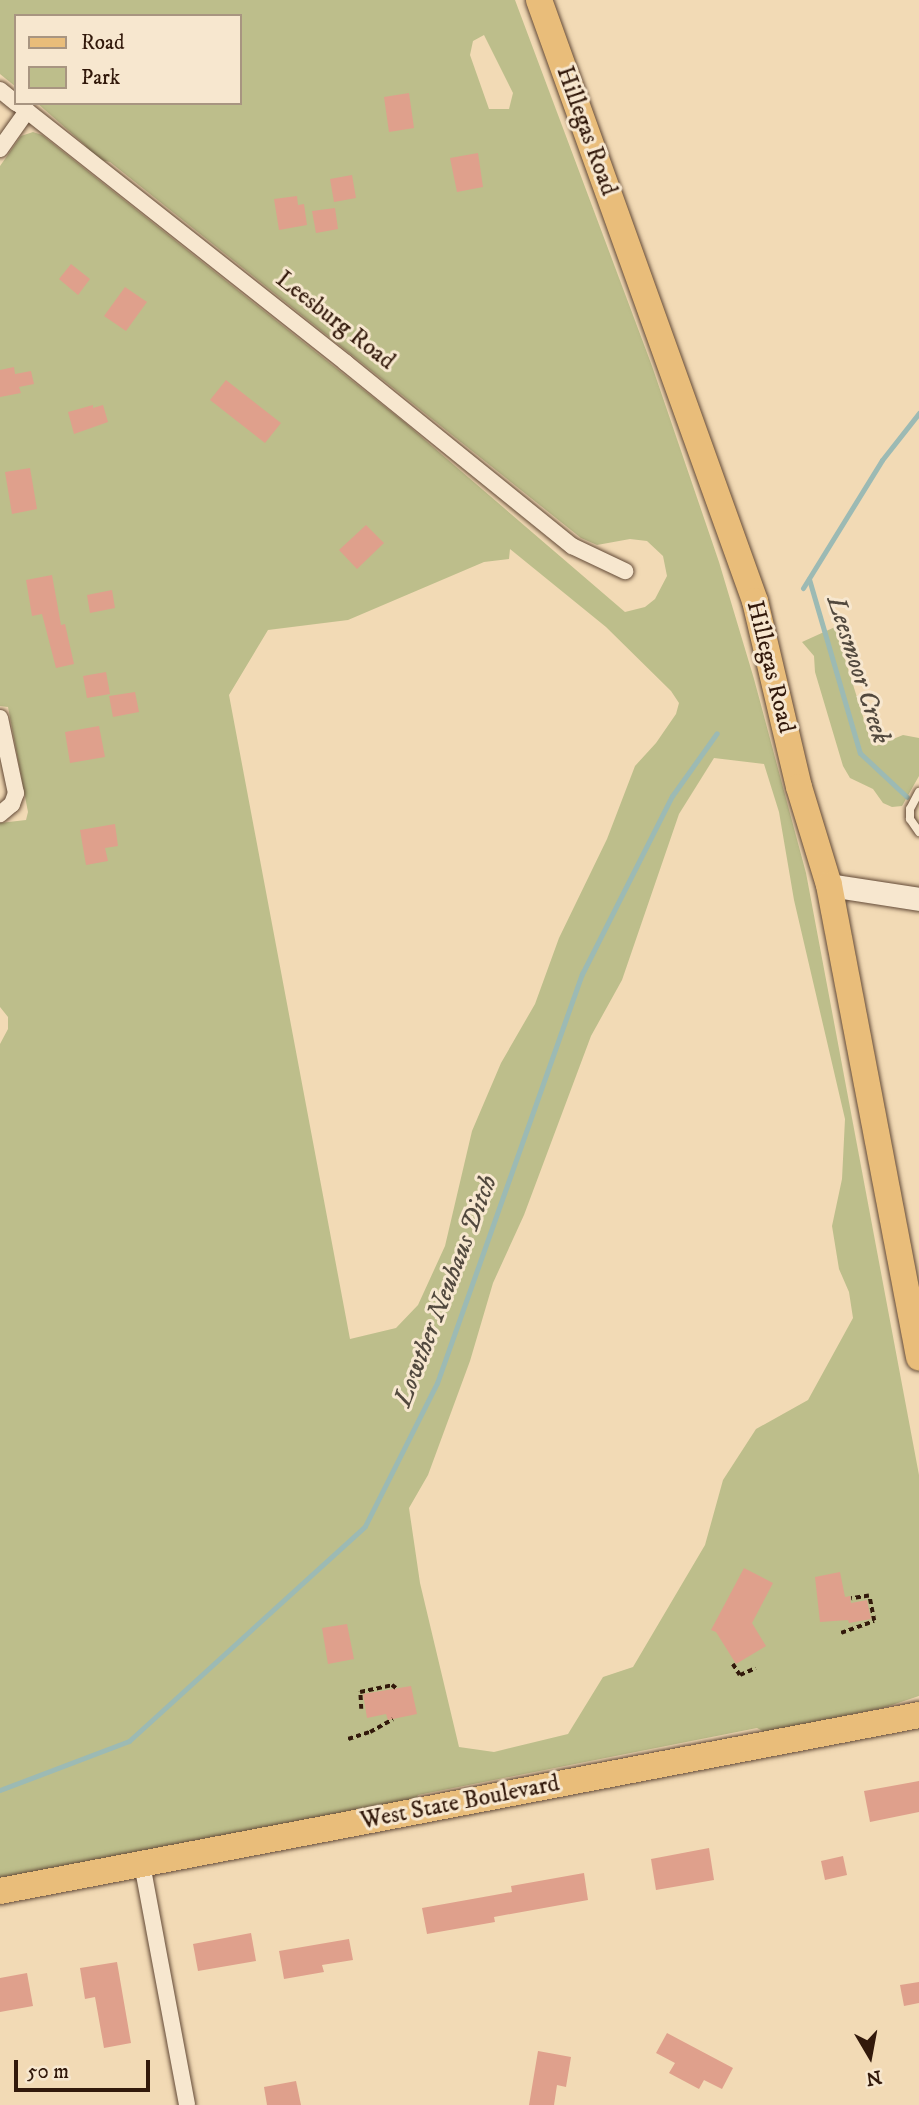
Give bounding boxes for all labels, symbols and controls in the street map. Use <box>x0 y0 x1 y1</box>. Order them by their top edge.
legend <box>14 14 242 105</box>
text: Road <box>81 30 125 56</box>
street label: Hillegas Road <box>549 62 623 200</box>
text: Park <box>81 65 120 91</box>
street label: Leesburg Road <box>270 265 400 377</box>
water label: Leesmoor Creek <box>819 592 897 748</box>
street label: Hillegas Road <box>740 598 800 736</box>
water label: Lowther Neuhaus Ditch <box>388 1171 504 1411</box>
street label: West State Boulevard <box>358 1770 562 1836</box>
north arrow <box>835 2021 905 2091</box>
scale bar <box>18 2046 154 2090</box>
text: 50 m <box>27 2059 69 2085</box>
text: N <box>864 2064 883 2090</box>

